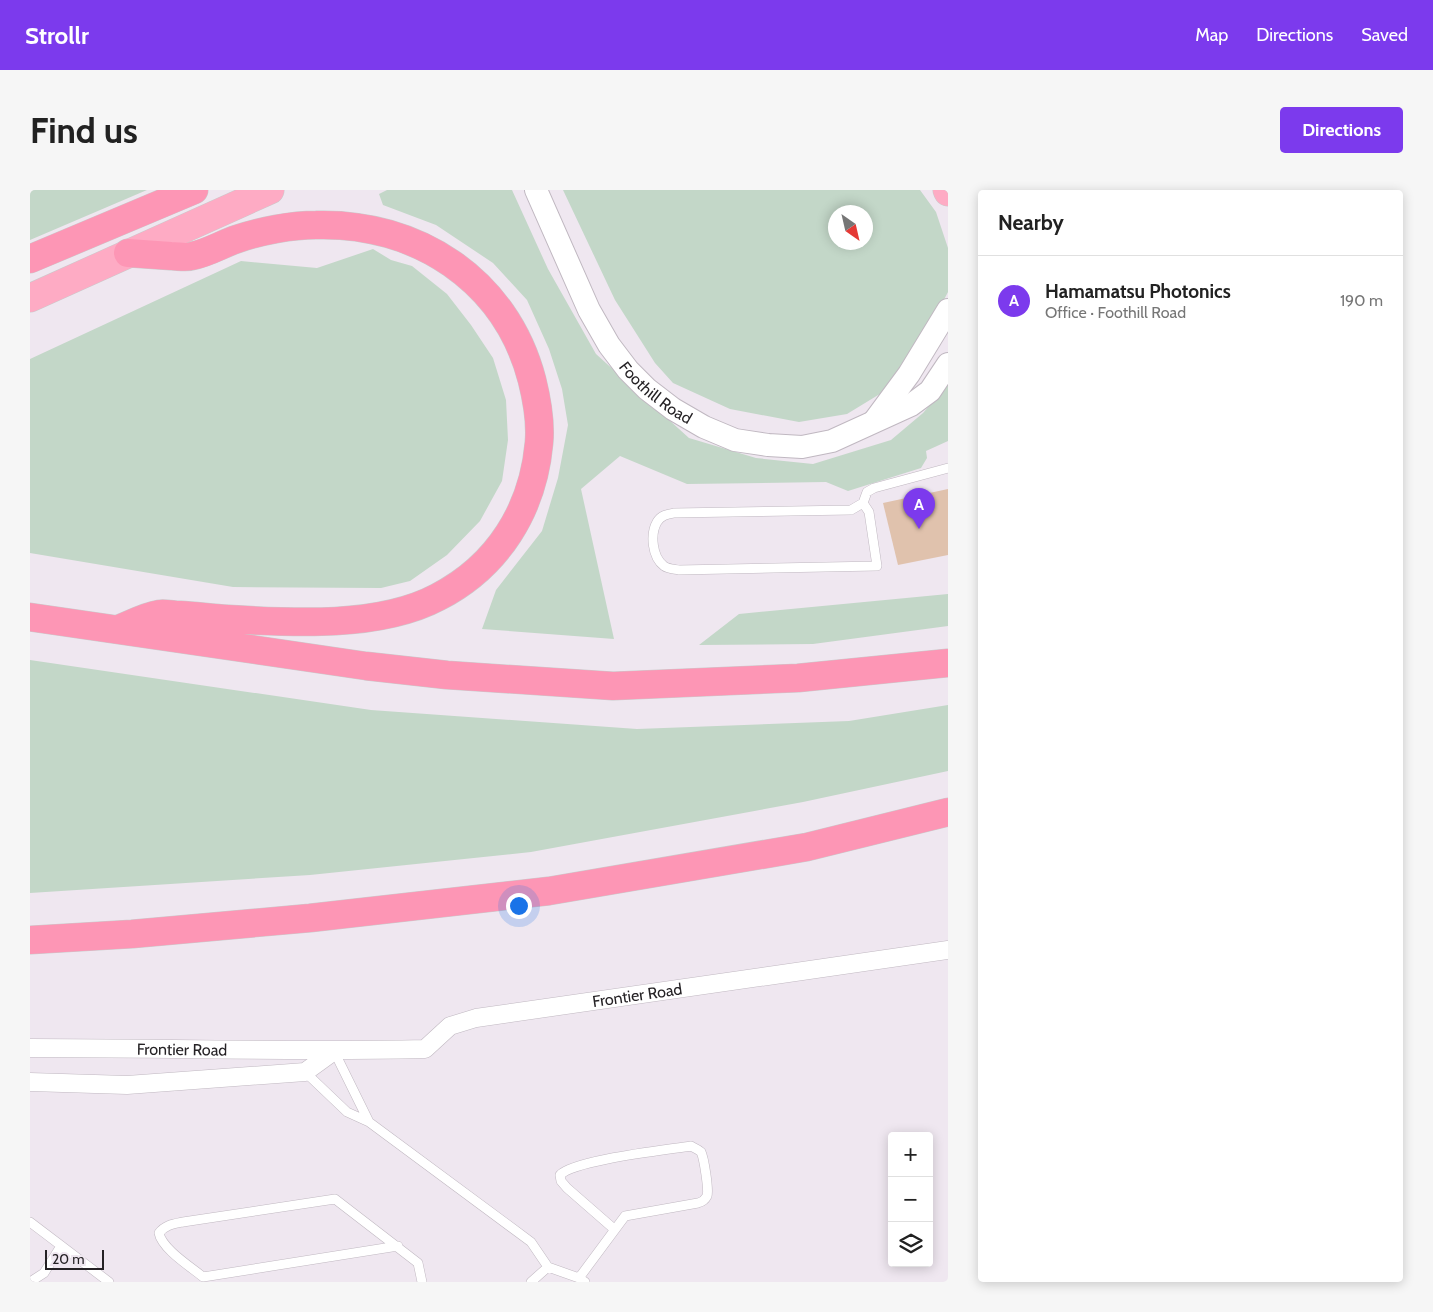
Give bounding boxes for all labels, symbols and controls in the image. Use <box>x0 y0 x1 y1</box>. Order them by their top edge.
text: Strollr <box>25 21 89 50</box>
text: Map <box>1195 24 1228 46</box>
text: Directions <box>1256 24 1333 46</box>
text: Saved <box>1361 24 1408 46</box>
button: Directions <box>1280 107 1403 153</box>
text: Find us <box>30 109 138 152</box>
north arrow <box>828 205 873 250</box>
text: Nearby <box>998 210 1064 235</box>
text: Hamamatsu Photonics <box>1045 280 1231 303</box>
text: A <box>1009 291 1019 310</box>
text: 190 m <box>1340 291 1383 310</box>
text: Office · Foothill Road <box>1045 303 1186 322</box>
street label: Foothill Road <box>615 358 695 428</box>
pin: A <box>903 488 935 529</box>
your location <box>506 893 532 919</box>
street label: Frontier Road <box>591 979 683 1011</box>
street label: Frontier Road <box>137 1040 227 1060</box>
map controls <box>888 1132 933 1267</box>
button: + <box>888 1132 933 1177</box>
button: − <box>888 1177 933 1222</box>
button: layers <box>888 1222 933 1267</box>
scale bar <box>45 1247 104 1270</box>
text: 20 m <box>52 1250 85 1268</box>

